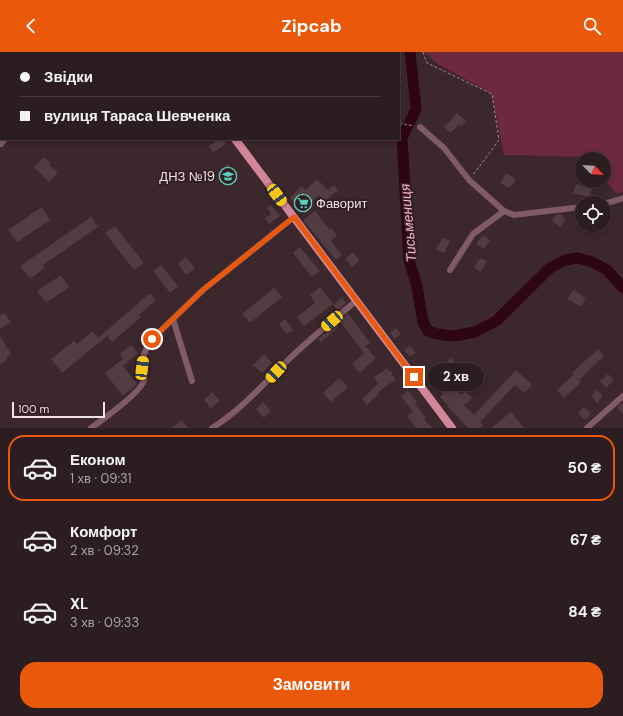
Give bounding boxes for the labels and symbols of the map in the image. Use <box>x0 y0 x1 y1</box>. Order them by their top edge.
north arrow <box>575 152 611 188</box>
school or university icon: ДНЗ №19 <box>218 166 238 186</box>
place label: ДНЗ №19 <box>159 168 215 185</box>
car <box>265 182 289 208</box>
water label: Тисьмениця <box>396 183 420 263</box>
supermarket icon: Фаворит <box>293 193 313 213</box>
place label: Фаворит <box>316 195 368 212</box>
car <box>319 309 345 333</box>
route start <box>143 330 161 348</box>
car <box>135 355 149 381</box>
car <box>263 359 289 385</box>
callout: 2 хв <box>428 363 484 391</box>
route end <box>405 368 423 386</box>
scale bar <box>12 400 105 419</box>

